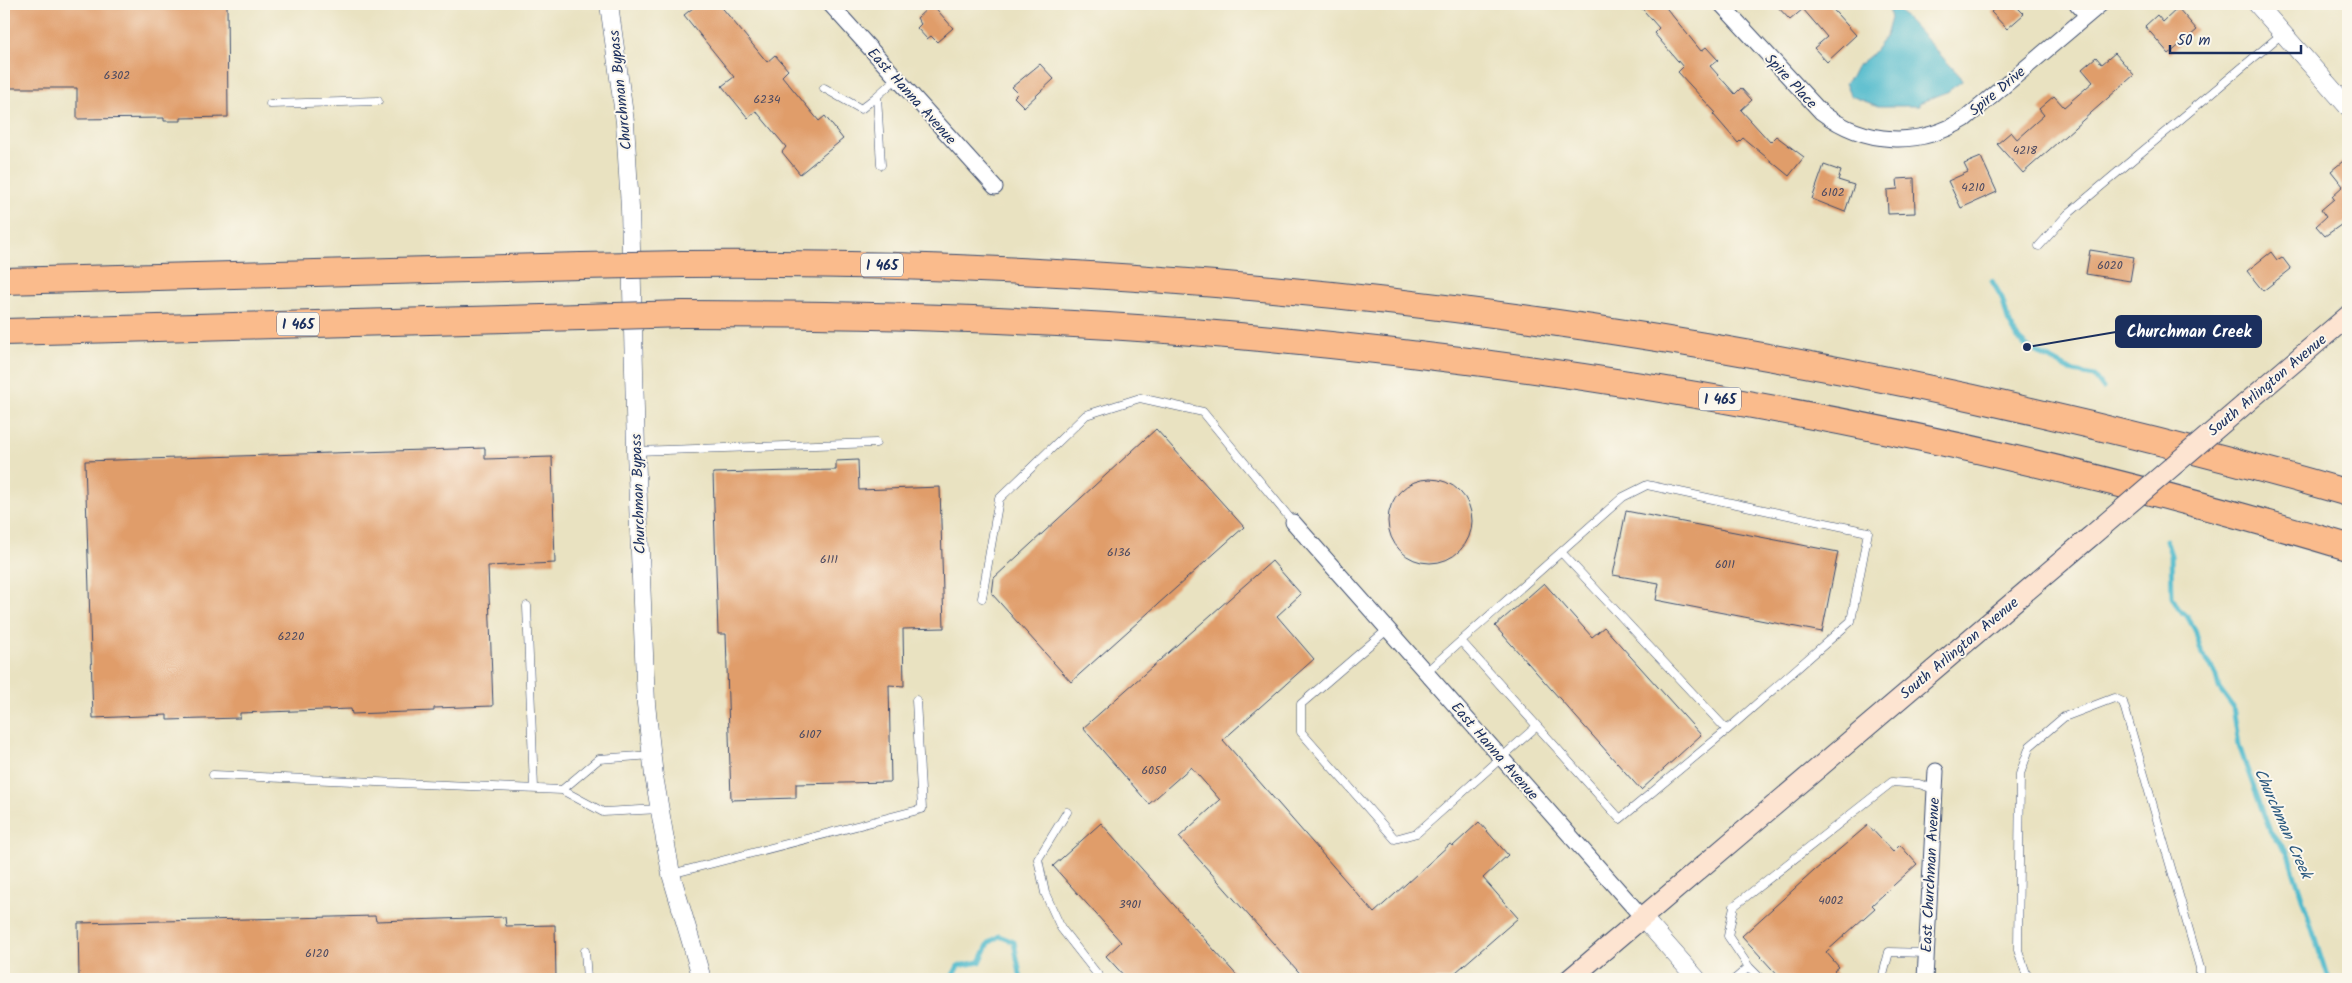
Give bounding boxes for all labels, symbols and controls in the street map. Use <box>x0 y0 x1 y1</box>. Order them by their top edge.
scale bar <box>2170 22 2301 54</box>
street label: Churchman Bypass <box>603 28 639 151</box>
text: 50 m <box>2177 29 2211 53</box>
street label: East Hanna Avenue <box>861 42 962 151</box>
street label: Spire Place <box>1758 48 1823 115</box>
street label: Spire Drive <box>1964 61 2031 123</box>
house number: 6302 <box>104 66 130 85</box>
house number: 6234 <box>753 90 781 109</box>
house number: 4218 <box>2013 141 2038 160</box>
house number: 4210 <box>1961 178 1985 197</box>
house number: 6102 <box>1821 183 1845 202</box>
road number: I 465 <box>861 254 903 276</box>
house number: 6020 <box>2097 256 2123 275</box>
road number: I 465 <box>277 312 319 336</box>
callout: Churchman Creek <box>2116 316 2261 347</box>
text: Churchman Creek <box>2127 320 2252 345</box>
street label: South Arlington Avenue <box>2203 329 2333 443</box>
road number: I 465 <box>1699 388 1741 410</box>
street label: Churchman Bypass <box>625 433 653 555</box>
house number: 6136 <box>1107 543 1131 562</box>
house number: 6111 <box>820 550 838 569</box>
house number: 6011 <box>1715 555 1735 574</box>
street label: South Arlington Avenue <box>1895 592 2025 706</box>
house number: 6220 <box>278 627 304 646</box>
street label: East Hanna Avenue <box>1444 697 1544 807</box>
house number: 6107 <box>799 725 821 744</box>
house number: 6050 <box>1141 761 1167 780</box>
water label: Churchman Creek <box>2247 764 2319 885</box>
street label: East Churchman Avenue <box>1915 797 1947 953</box>
house number: 4002 <box>1818 891 1844 910</box>
house number: 3901 <box>1119 895 1141 914</box>
house number: 6120 <box>305 944 329 963</box>

